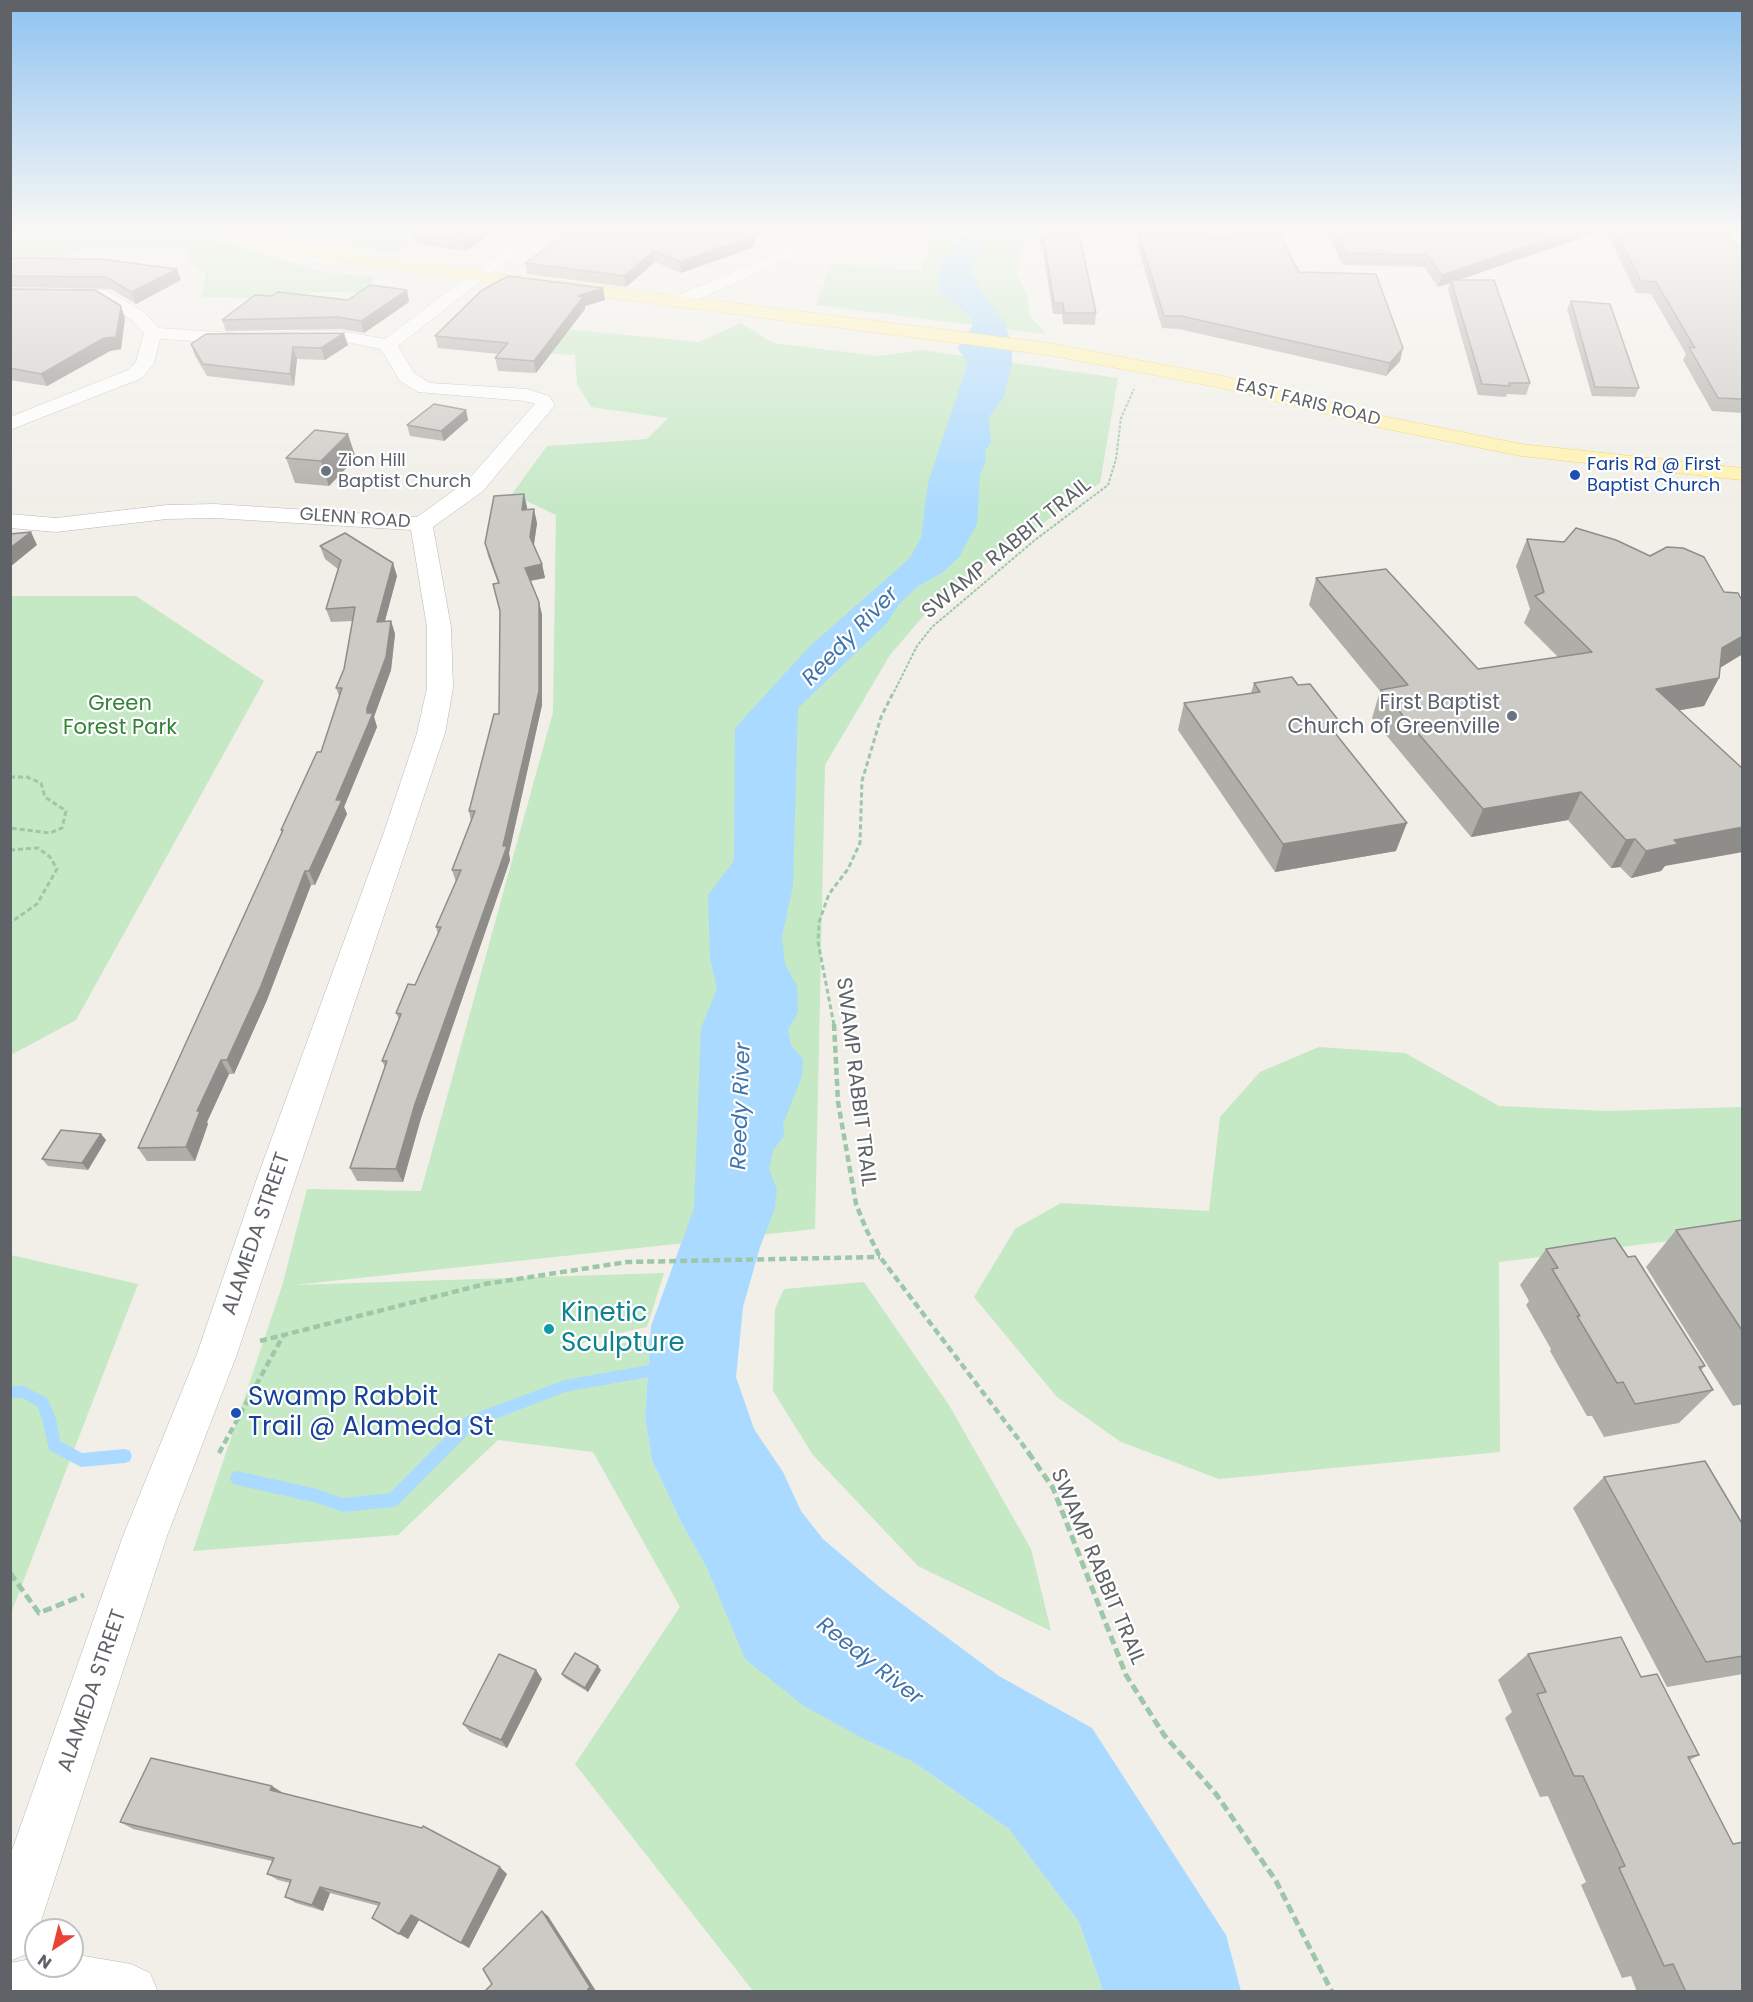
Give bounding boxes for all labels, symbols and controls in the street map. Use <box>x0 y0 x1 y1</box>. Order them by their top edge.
street label: EAST FARIS ROAD <box>1233 375 1383 431</box>
place label: Zion Hill Baptist Church <box>338 450 471 492</box>
place label: Faris Rd @ First Baptist Church <box>1587 454 1721 496</box>
marker: Zion Hill Baptist Church <box>319 464 333 478</box>
marker: Faris Rd @ First Baptist Church <box>1568 468 1582 482</box>
street label: SWAMP RABBIT TRAIL <box>917 473 1097 625</box>
street label: GLENN ROAD <box>299 504 411 534</box>
water label: Reedy River <box>797 582 905 692</box>
place label: First Baptist Church of Greenville <box>1287 691 1500 741</box>
park label: Green Forest Park <box>63 692 177 742</box>
marker: First Baptist Church of Greenville <box>1505 709 1519 723</box>
street label: SWAMP RABBIT TRAIL <box>830 976 880 1188</box>
water label: Reedy River <box>727 1042 757 1170</box>
street label: ALAMEDA STREET <box>217 1149 297 1319</box>
place label: Kinetic Sculpture <box>561 1298 685 1360</box>
marker: Kinetic Sculpture <box>542 1322 556 1336</box>
place label: Swamp Rabbit Trail @ Alameda St <box>248 1382 494 1444</box>
marker: Swamp Rabbit Trail @ Alameda St <box>229 1406 243 1420</box>
street label: SWAMP RABBIT TRAIL <box>1044 1465 1150 1669</box>
street label: ALAMEDA STREET <box>53 1606 133 1776</box>
water label: Reedy River <box>811 1612 927 1712</box>
north arrow <box>24 1918 84 1978</box>
text: N <box>33 1949 56 1974</box>

